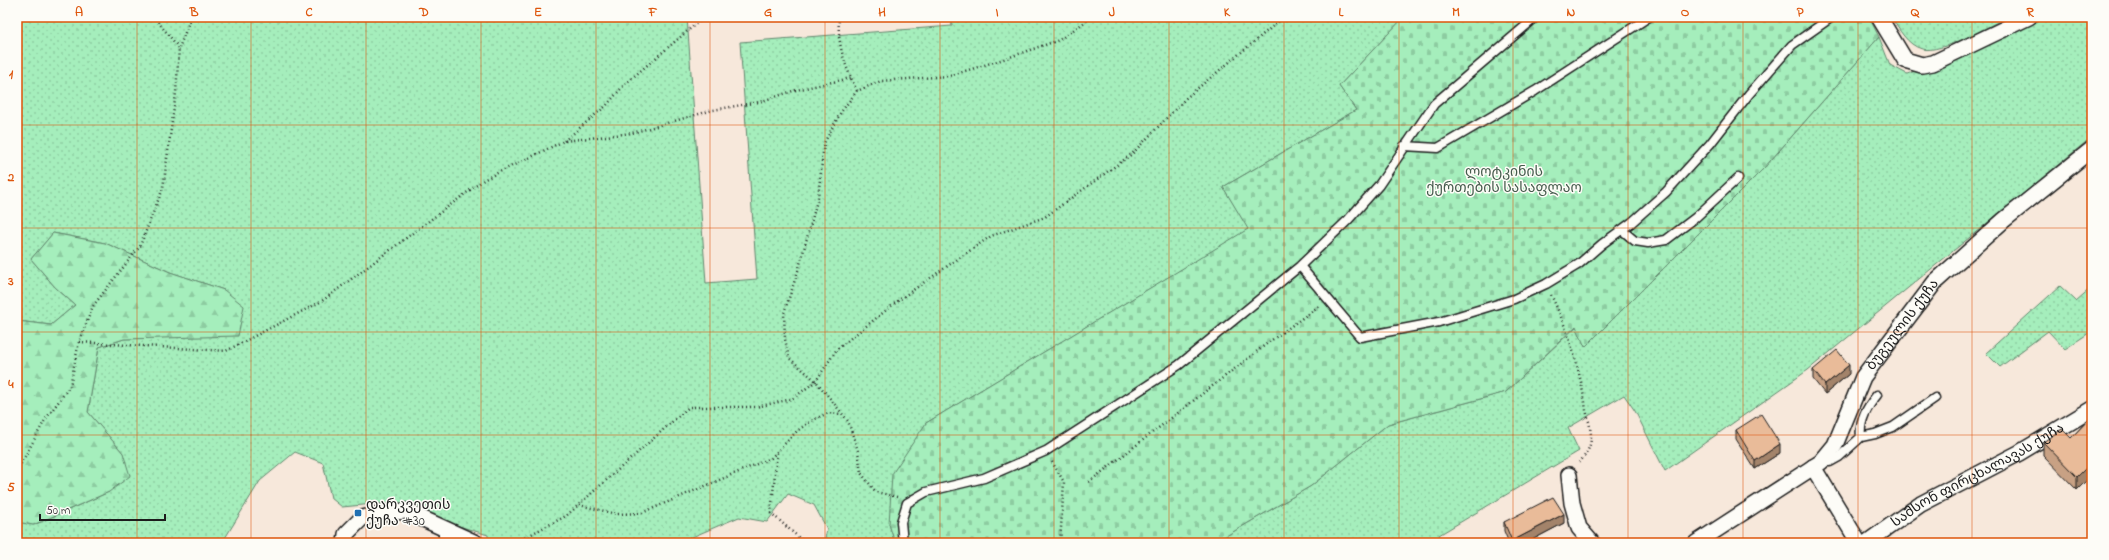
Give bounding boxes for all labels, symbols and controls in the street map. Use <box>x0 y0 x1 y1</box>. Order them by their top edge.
text: A <box>75 3 83 22</box>
text: B <box>189 3 199 22</box>
text: C <box>305 3 313 22</box>
text: D <box>418 3 429 22</box>
text: E <box>534 3 542 22</box>
text: F <box>648 3 658 22</box>
text: G <box>764 3 772 22</box>
text: H <box>878 3 886 22</box>
text: I <box>995 3 999 22</box>
text: J <box>1109 3 1115 22</box>
text: K <box>1224 3 1231 22</box>
text: L <box>1339 3 1345 22</box>
text: M <box>1452 3 1460 22</box>
text: N <box>1567 3 1576 22</box>
text: O <box>1681 3 1690 22</box>
text: P <box>1797 3 1804 22</box>
text: Q <box>1911 3 1920 22</box>
text: R <box>2025 3 2034 22</box>
text: 1 <box>9 65 14 84</box>
park label: ლოტკინის ქურთების სასაფლაო <box>1426 162 1582 199</box>
text: 2 <box>7 168 15 187</box>
text: 3 <box>7 272 14 291</box>
street label: ბუგეულის ქუჩა <box>1861 275 1944 375</box>
text: 4 <box>7 375 14 394</box>
street label: სამსონ ფირცხალავას ქუჩა <box>1887 418 2068 532</box>
text: 5 <box>7 478 15 497</box>
place label: დარკვეთის ქუჩა #30 <box>366 495 450 532</box>
scale bar <box>40 496 165 522</box>
text: 50 m <box>46 502 70 520</box>
marker: დარკვეთის ქუჩა #30 <box>353 508 363 518</box>

